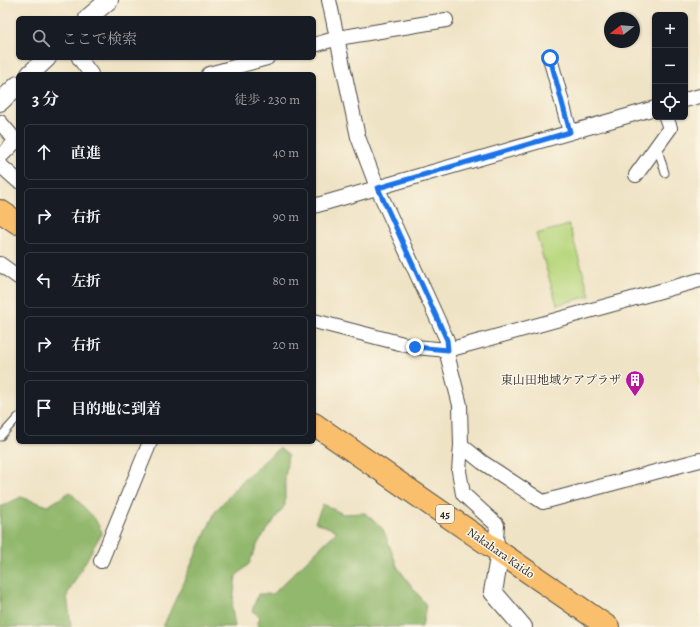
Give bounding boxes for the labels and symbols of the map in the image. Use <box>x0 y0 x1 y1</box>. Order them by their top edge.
north arrow <box>604 12 640 48</box>
route start <box>541 49 559 67</box>
route end <box>406 338 424 356</box>
building icon: 東山田地域ケアプラザ <box>624 369 646 397</box>
place label: 東山田地域ケアプラザ <box>501 372 621 388</box>
road number: 45 <box>436 505 454 523</box>
street label: Nakahara Kaido <box>464 524 538 582</box>

